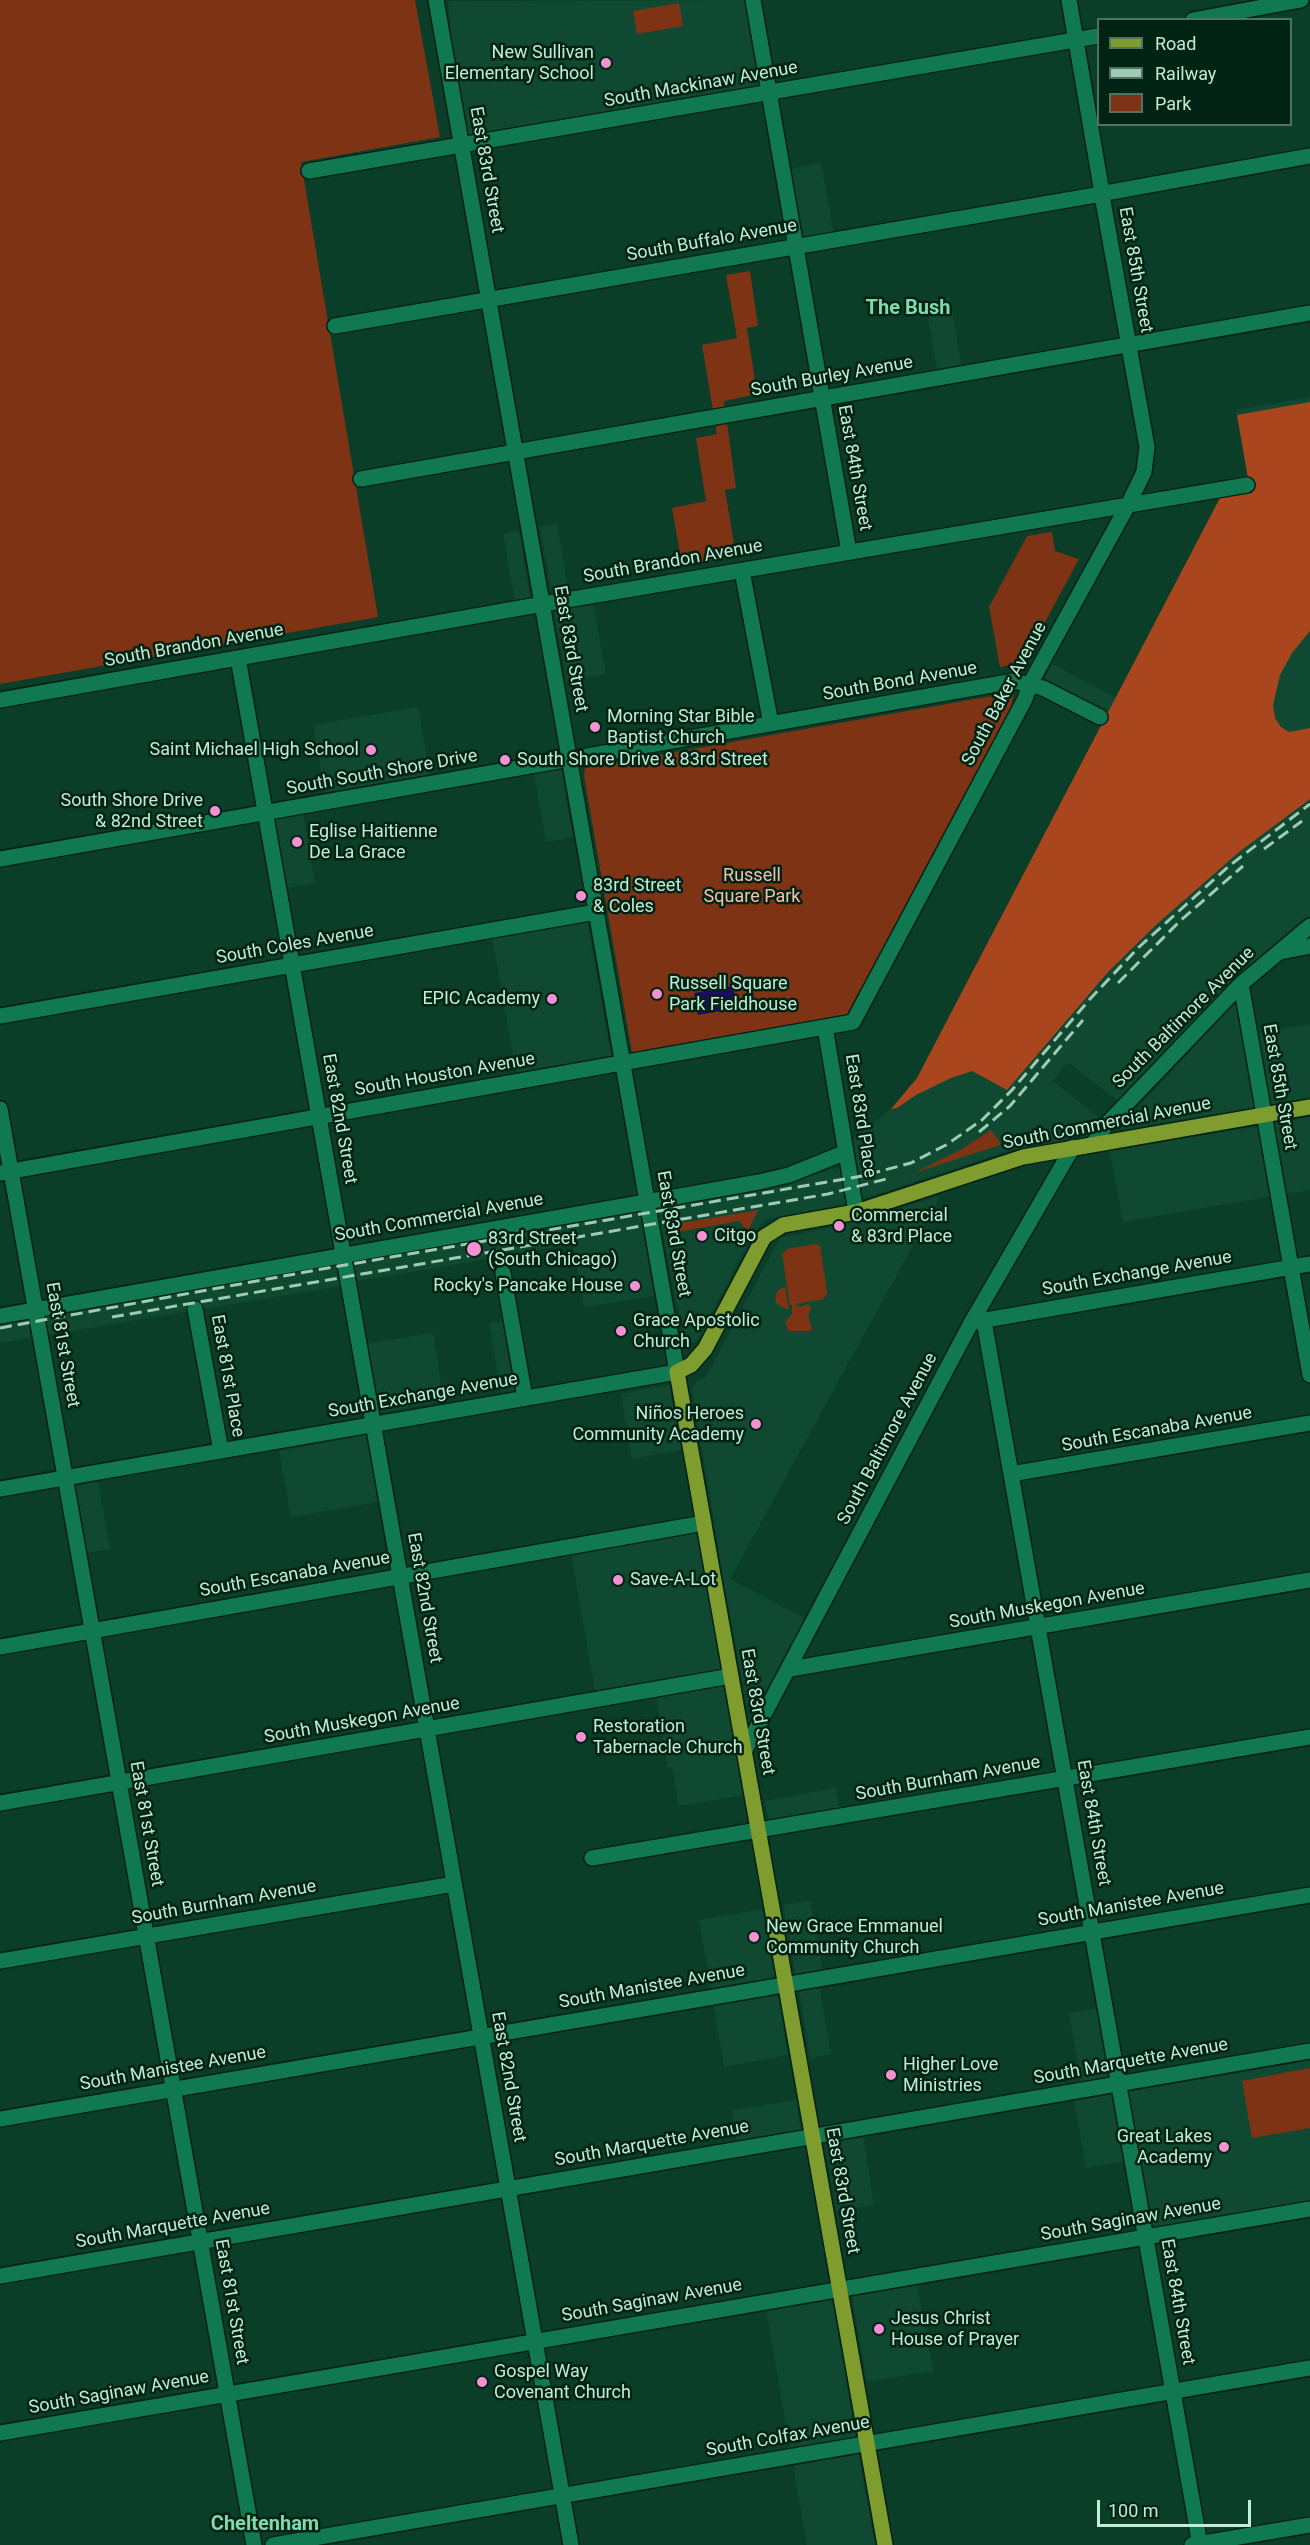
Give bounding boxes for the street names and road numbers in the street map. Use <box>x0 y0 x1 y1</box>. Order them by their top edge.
street label: South Mackinaw Avenue <box>603 57 799 113</box>
street label: East 83rd Street <box>464 105 508 235</box>
street label: East 85th Street <box>1113 205 1157 335</box>
street label: South Buffalo Avenue <box>625 215 799 267</box>
street label: South Burley Avenue <box>749 352 915 402</box>
street label: East 84th Street <box>832 403 876 533</box>
street label: South Brandon Avenue <box>582 536 764 588</box>
street label: East 83rd Street <box>548 584 592 714</box>
street label: South Baker Avenue <box>958 618 1052 770</box>
street label: South Brandon Avenue <box>103 620 285 672</box>
street label: South Bond Avenue <box>821 658 979 706</box>
street label: South South Shore Drive <box>285 746 479 800</box>
street label: South Coles Avenue <box>215 921 375 969</box>
street label: South Baltimore Avenue <box>1109 943 1259 1093</box>
street label: East 85th Street <box>1257 1022 1301 1152</box>
street label: South Houston Avenue <box>353 1049 537 1101</box>
street label: East 82nd Street <box>317 1052 361 1186</box>
street label: East 83rd Place <box>840 1053 880 1179</box>
street label: South Commercial Avenue <box>1001 1093 1213 1155</box>
street label: East 83rd Street <box>651 1169 695 1299</box>
street label: South Commercial Avenue <box>333 1189 545 1247</box>
street label: South Exchange Avenue <box>1040 1247 1234 1301</box>
street label: East 81st Street <box>40 1281 84 1409</box>
street label: East 81st Place <box>206 1313 248 1439</box>
street label: South Baltimore Avenue <box>833 1349 943 1529</box>
street label: South Exchange Avenue <box>326 1369 520 1423</box>
street label: South Escanaba Avenue <box>1060 1403 1254 1457</box>
street label: East 82nd Street <box>402 1531 446 1665</box>
street label: South Escanaba Avenue <box>198 1548 392 1602</box>
street label: South Muskegon Avenue <box>948 1578 1146 1634</box>
street label: East 83rd Street <box>735 1647 779 1777</box>
street label: South Muskegon Avenue <box>263 1693 461 1749</box>
street label: South Burnham Avenue <box>854 1752 1042 1806</box>
street label: East 84th Street <box>1071 1758 1115 1888</box>
street label: East 81st Street <box>124 1760 168 1888</box>
street label: South Burnham Avenue <box>130 1876 318 1930</box>
street label: South Manistee Avenue <box>1036 1878 1226 1932</box>
street label: South Manistee Avenue <box>557 1960 747 2014</box>
street label: East 82nd Street <box>486 2010 530 2144</box>
street label: South Marquette Avenue <box>1032 2034 1230 2090</box>
street label: South Manistee Avenue <box>78 2042 268 2096</box>
street label: South Marquette Avenue <box>553 2116 751 2172</box>
street label: East 83rd Street <box>820 2126 864 2256</box>
street label: South Saginaw Avenue <box>1039 2194 1223 2246</box>
street label: South Marquette Avenue <box>74 2198 272 2254</box>
street label: East 84th Street <box>1155 2237 1199 2367</box>
street label: East 81st Street <box>209 2238 253 2366</box>
street label: South Saginaw Avenue <box>560 2275 744 2327</box>
street label: South Saginaw Avenue <box>27 2367 211 2419</box>
street label: South Colfax Avenue <box>704 2412 872 2462</box>

